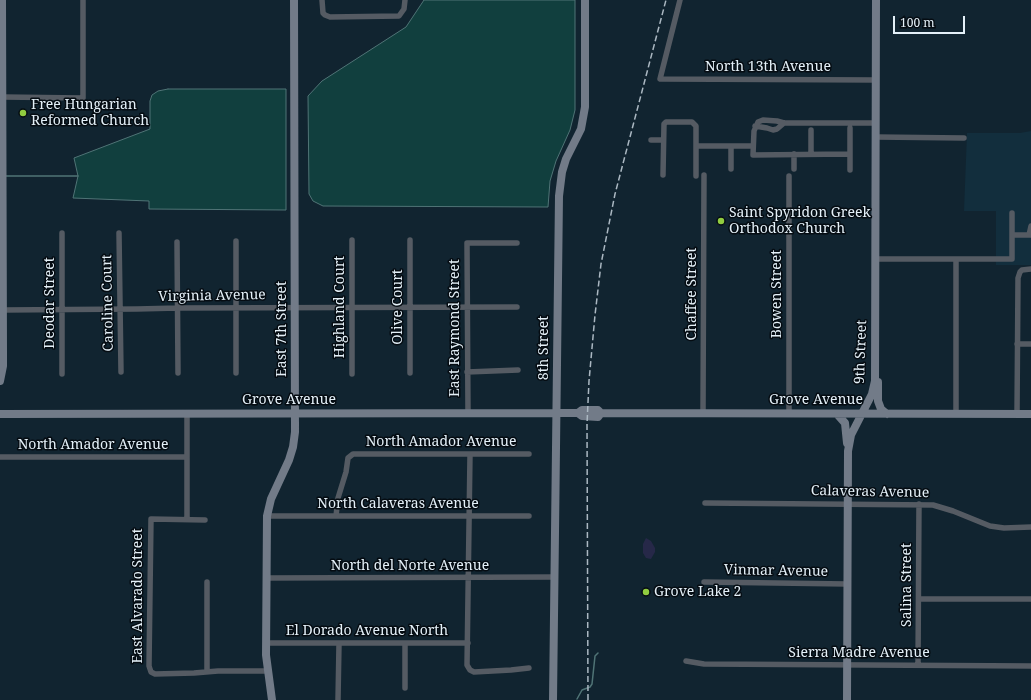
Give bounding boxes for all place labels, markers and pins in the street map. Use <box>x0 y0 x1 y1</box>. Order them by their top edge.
place label: Free Hungarian Reformed Church <box>31 97 149 130</box>
marker: Free Hungarian Reformed Church <box>18 108 28 118</box>
place label: Saint Spyridon Greek Orthodox Church <box>729 205 871 238</box>
marker: Saint Spyridon Greek Orthodox Church <box>716 216 726 226</box>
place label: Grove Lake 2 <box>654 584 741 600</box>
marker: Grove Lake 2 <box>641 587 651 597</box>

